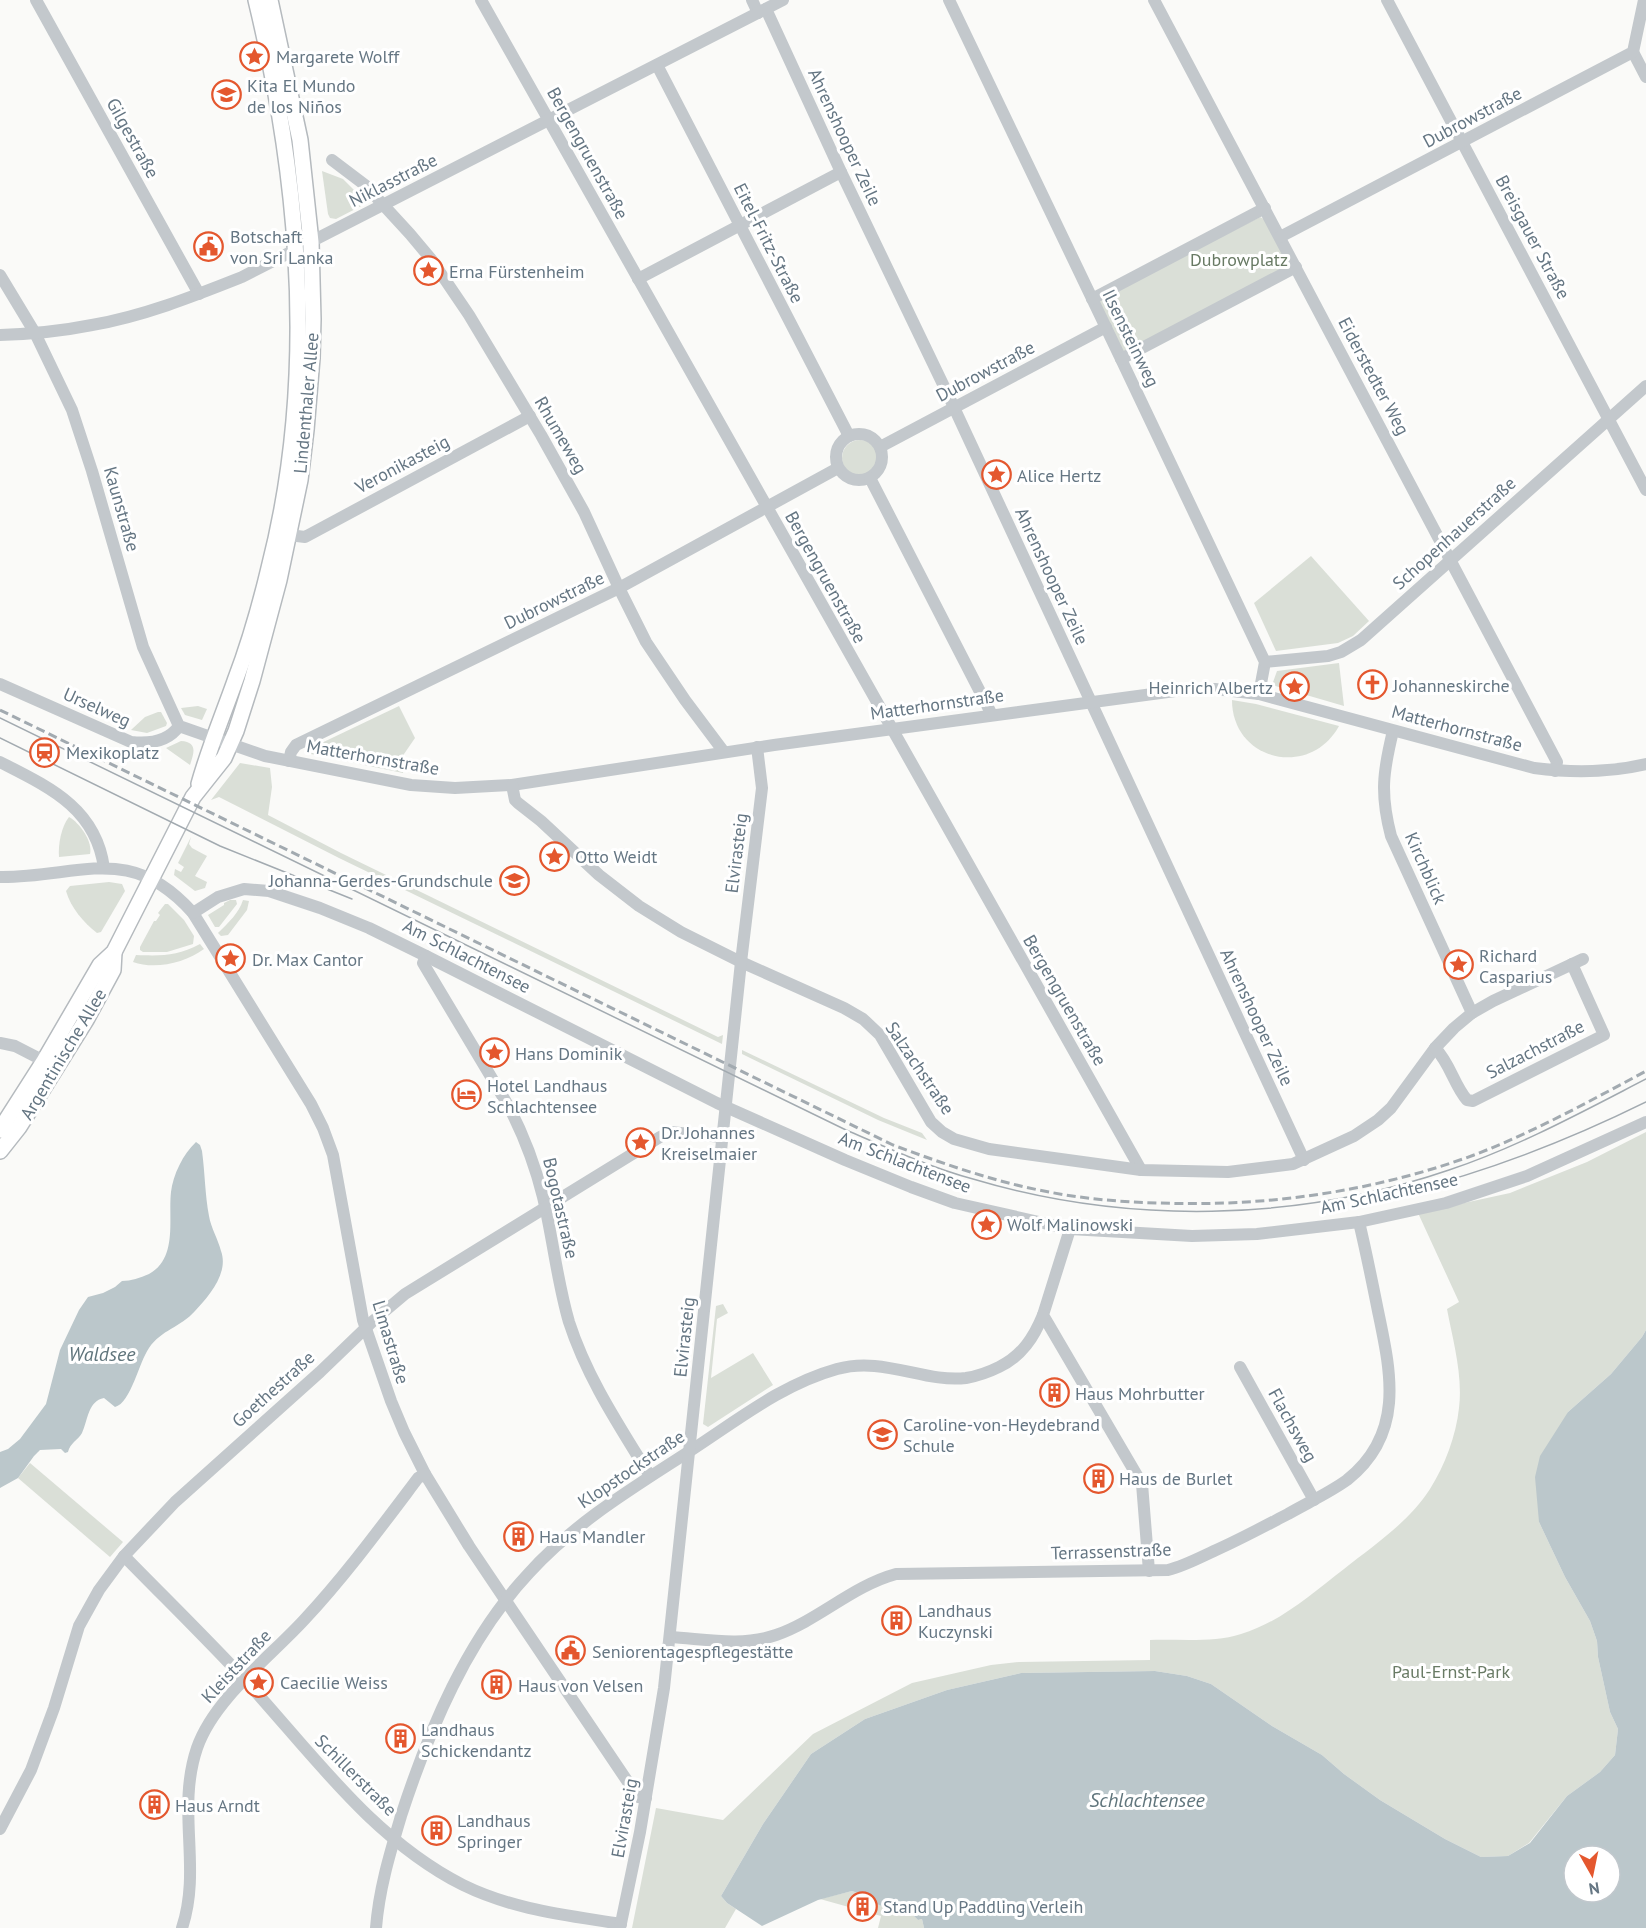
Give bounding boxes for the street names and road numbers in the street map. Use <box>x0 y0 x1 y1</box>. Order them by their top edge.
street label: Ahrenshooper Zeile <box>803 65 887 209</box>
street label: Dubrowstraße <box>1419 81 1525 153</box>
street label: Bergengruenstraße <box>542 83 634 223</box>
street label: Gilgestraße <box>102 94 164 182</box>
street label: Niklasstraße <box>345 148 441 212</box>
street label: Breisgauer Straße <box>1491 171 1575 303</box>
street label: Eitel-Fritz-Straße <box>729 179 809 307</box>
street label: Ilsensteinweg <box>1097 285 1165 391</box>
street label: Eiderstedter Weg <box>1333 313 1415 439</box>
street label: Lindenthaler Allee <box>288 332 324 474</box>
street label: Dubrowstraße <box>932 335 1038 407</box>
street label: Rhumeweg <box>530 392 592 478</box>
street label: Veronikasteig <box>350 430 453 499</box>
street label: Kaunstraße <box>99 464 145 554</box>
street label: Schopenhauerstraße <box>1388 472 1520 594</box>
street label: Ahrenshooper Zeile <box>1010 504 1094 648</box>
street label: Bergengruenstraße <box>780 507 872 647</box>
street label: Dubrowstraße <box>500 566 608 634</box>
street label: Urselweg <box>60 682 134 732</box>
street label: Matterhornstraße <box>869 683 1005 725</box>
street label: Matterhornstraße <box>1389 699 1525 757</box>
street label: Matterhornstraße <box>305 734 441 780</box>
street label: Elvirasteig <box>720 812 752 894</box>
street label: Kirchblick <box>1400 828 1452 908</box>
street label: Am Schlachtensee <box>399 914 535 998</box>
street label: Bergengruenstraße <box>1018 930 1112 1070</box>
street label: Ahrenshooper Zeile <box>1215 945 1299 1089</box>
street label: Argentinische Allee <box>15 984 111 1124</box>
street label: Salzachstraße <box>1482 1014 1588 1084</box>
street label: Salzachstraße <box>880 1017 960 1119</box>
street label: Am Schlachtensee <box>835 1126 975 1198</box>
street label: Bogotastraße <box>538 1155 584 1261</box>
street label: Am Schlachtensee <box>1318 1167 1460 1219</box>
street label: Elvirasteig <box>668 1296 700 1378</box>
street label: Limastraße <box>367 1297 415 1387</box>
street label: Goethestraße <box>227 1346 319 1432</box>
street label: Flachsweg <box>1263 1384 1323 1466</box>
street label: Klopstockstraße <box>573 1425 689 1513</box>
street label: Terrassenstraße <box>1050 1537 1172 1565</box>
street label: Kleiststraße <box>196 1624 276 1708</box>
street label: Schillerstraße <box>310 1729 402 1821</box>
street label: Elvirasteig <box>606 1776 642 1860</box>

